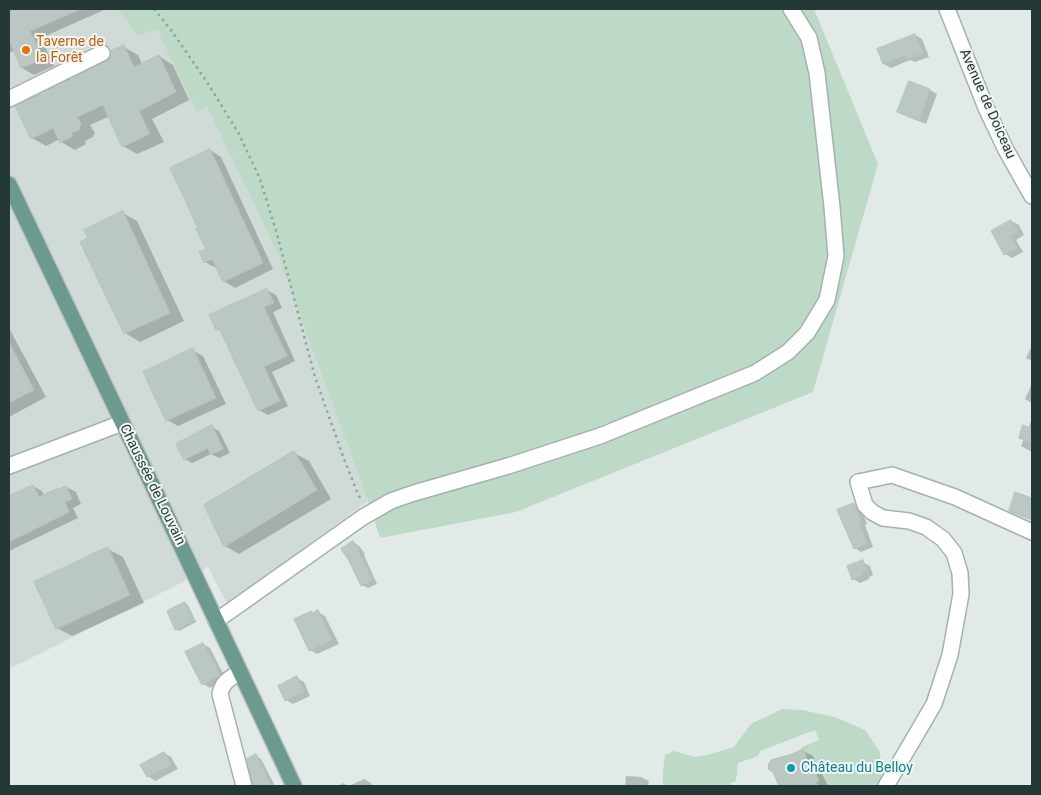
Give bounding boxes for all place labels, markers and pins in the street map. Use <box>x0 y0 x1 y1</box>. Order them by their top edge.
place label: Taverne de la Forêt <box>36 34 104 66</box>
marker: Taverne de la Forêt <box>20 44 32 56</box>
place label: Château du Belloy <box>801 760 913 776</box>
marker: Château du Belloy <box>785 762 797 774</box>

